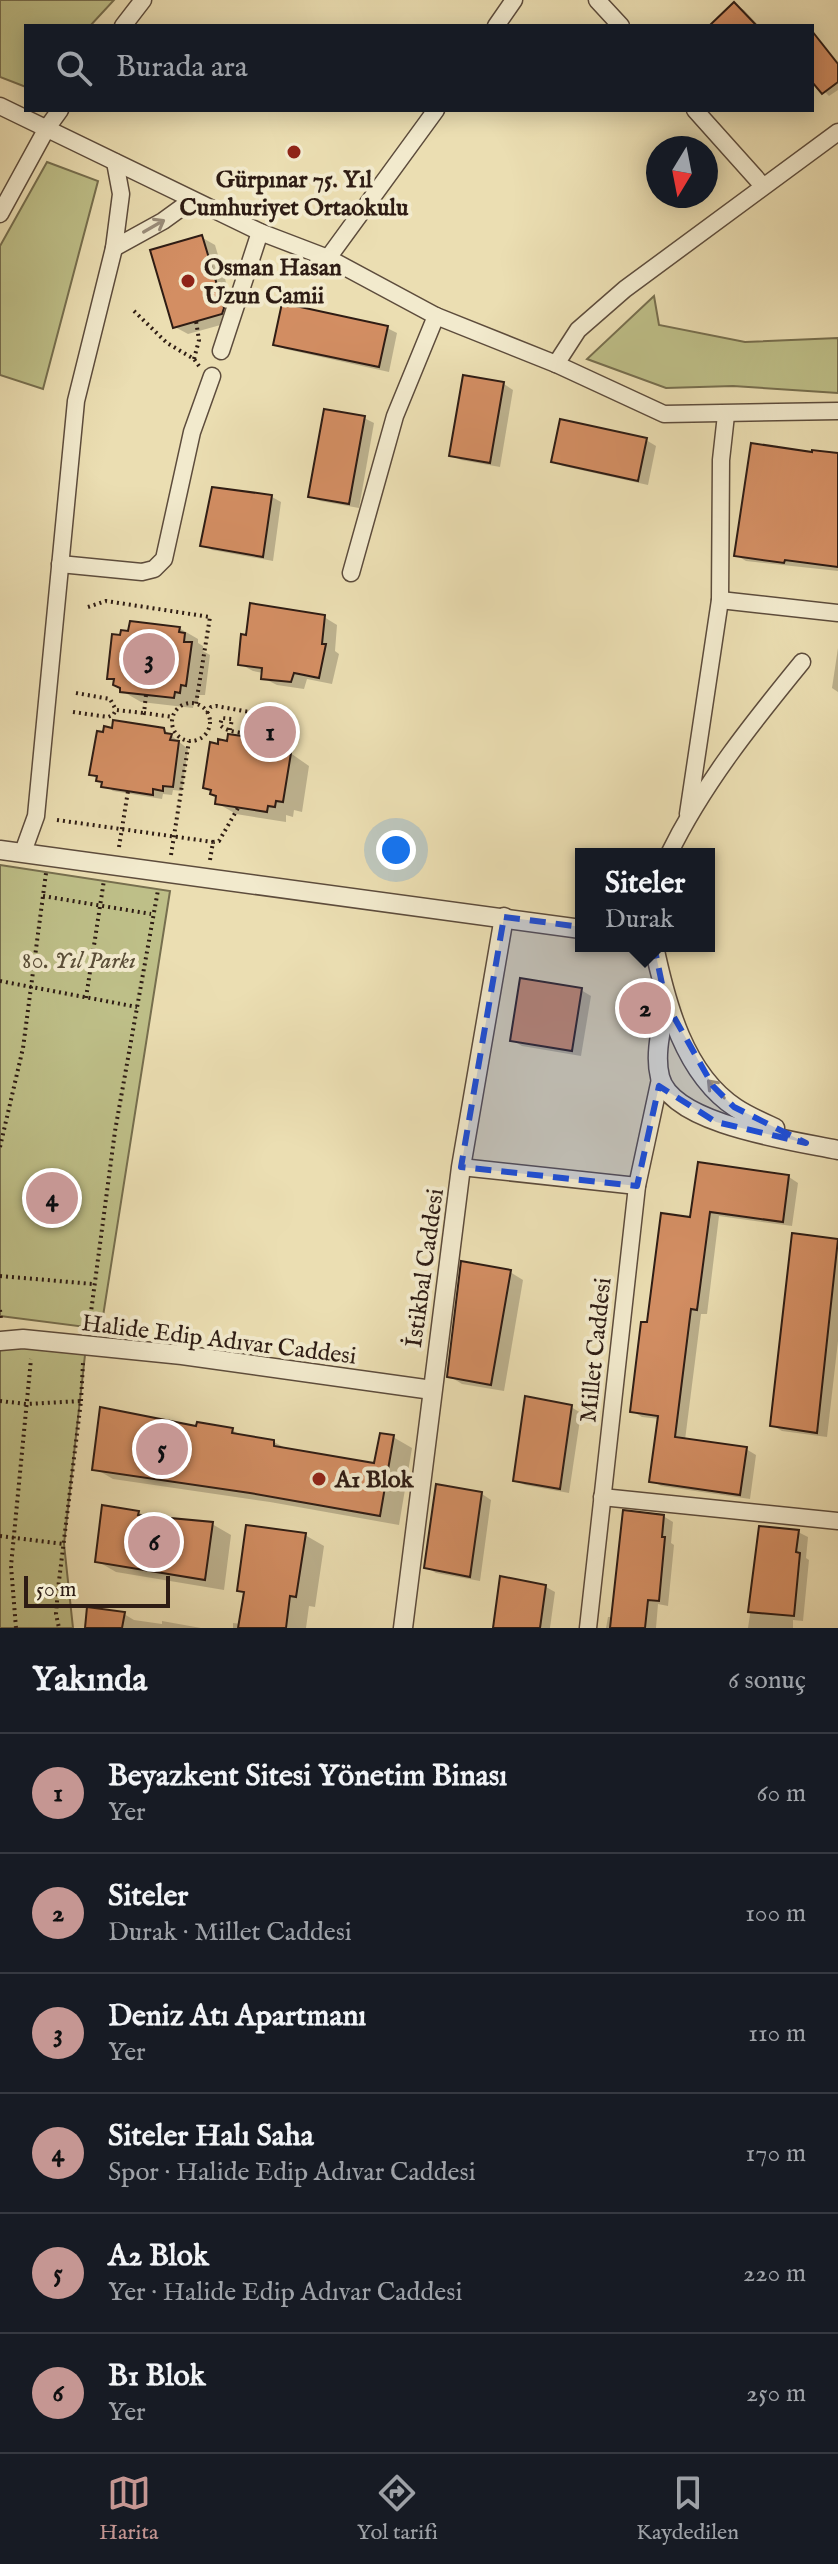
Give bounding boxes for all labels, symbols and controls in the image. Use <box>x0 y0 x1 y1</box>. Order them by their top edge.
search box <box>24 24 814 112</box>
icon: search <box>52 46 96 90</box>
text: Burada ara <box>116 49 248 87</box>
north arrow <box>646 136 718 208</box>
marker: Gürpınar 75. Yıl Cumhuriyet Ortaokulu <box>285 143 303 161</box>
place label: Gürpınar 75. Yıl Cumhuriyet Ortaokulu <box>180 165 409 224</box>
one-way arrow <box>142 218 165 234</box>
place label: Osman Hasan Uzun Camii <box>203 253 342 312</box>
marker: Osman Hasan Uzun Camii <box>179 272 197 290</box>
pin: 3 <box>123 629 175 689</box>
pin: 1 <box>244 702 296 762</box>
your location <box>376 830 416 870</box>
popup <box>575 848 715 952</box>
text: Siteler <box>605 865 685 903</box>
text: Durak <box>605 903 674 936</box>
park label: 80. Yıl Parkı <box>22 946 136 977</box>
pin: 2 <box>619 978 671 1038</box>
one-way arrow <box>707 1079 726 1099</box>
pin: 4 <box>26 1168 78 1228</box>
street label: İstikbal Caddesi <box>399 1187 452 1350</box>
street label: Millet Caddesi <box>573 1276 620 1424</box>
street label: Halide Edip Adıvar Caddesi <box>80 1308 358 1373</box>
pin: 5 <box>136 1419 188 1479</box>
place label: A1 Blok <box>334 1465 415 1496</box>
marker: A1 Blok <box>310 1470 328 1488</box>
pin: 6 <box>128 1512 180 1572</box>
scale bar <box>24 1572 170 1608</box>
text: 50 m <box>36 1576 77 1604</box>
text: Yakında <box>32 1659 147 1702</box>
text: 6 sonuç <box>728 1664 806 1697</box>
text: Beyazkent Sitesi Yönetim Binası <box>108 1758 507 1796</box>
text: 1 <box>53 1777 63 1810</box>
text: 60 m <box>757 1777 806 1810</box>
text: Yer <box>108 1796 146 1829</box>
text: Siteler <box>108 1878 188 1916</box>
text: 2 <box>52 1897 64 1930</box>
text: 100 m <box>745 1897 806 1930</box>
text: Durak · Millet Caddesi <box>108 1916 352 1949</box>
text: Deniz Atı Apartmanı <box>108 1998 366 2036</box>
text: 3 <box>53 2017 63 2050</box>
text: 110 m <box>748 2017 806 2050</box>
text: Yer <box>108 2036 146 2069</box>
text: Siteler Halı Saha <box>108 2118 314 2156</box>
text: 4 <box>52 2137 64 2170</box>
text: 170 m <box>746 2137 806 2170</box>
text: Spor · Halide Edip Adıvar Caddesi <box>108 2156 476 2189</box>
text: A2 Blok <box>108 2238 209 2276</box>
text: 5 <box>53 2257 63 2290</box>
text: 220 m <box>743 2257 806 2290</box>
text: Yer · Halide Edip Adıvar Caddesi <box>108 2276 462 2309</box>
text: B1 Blok <box>108 2358 206 2396</box>
text: 6 <box>53 2377 63 2410</box>
text: 250 m <box>746 2377 806 2410</box>
text: Yer <box>108 2396 146 2429</box>
tab: Harita <box>99 2471 159 2547</box>
tab: Yol tarifi <box>357 2471 438 2547</box>
tab: Kaydedilen <box>636 2471 739 2547</box>

